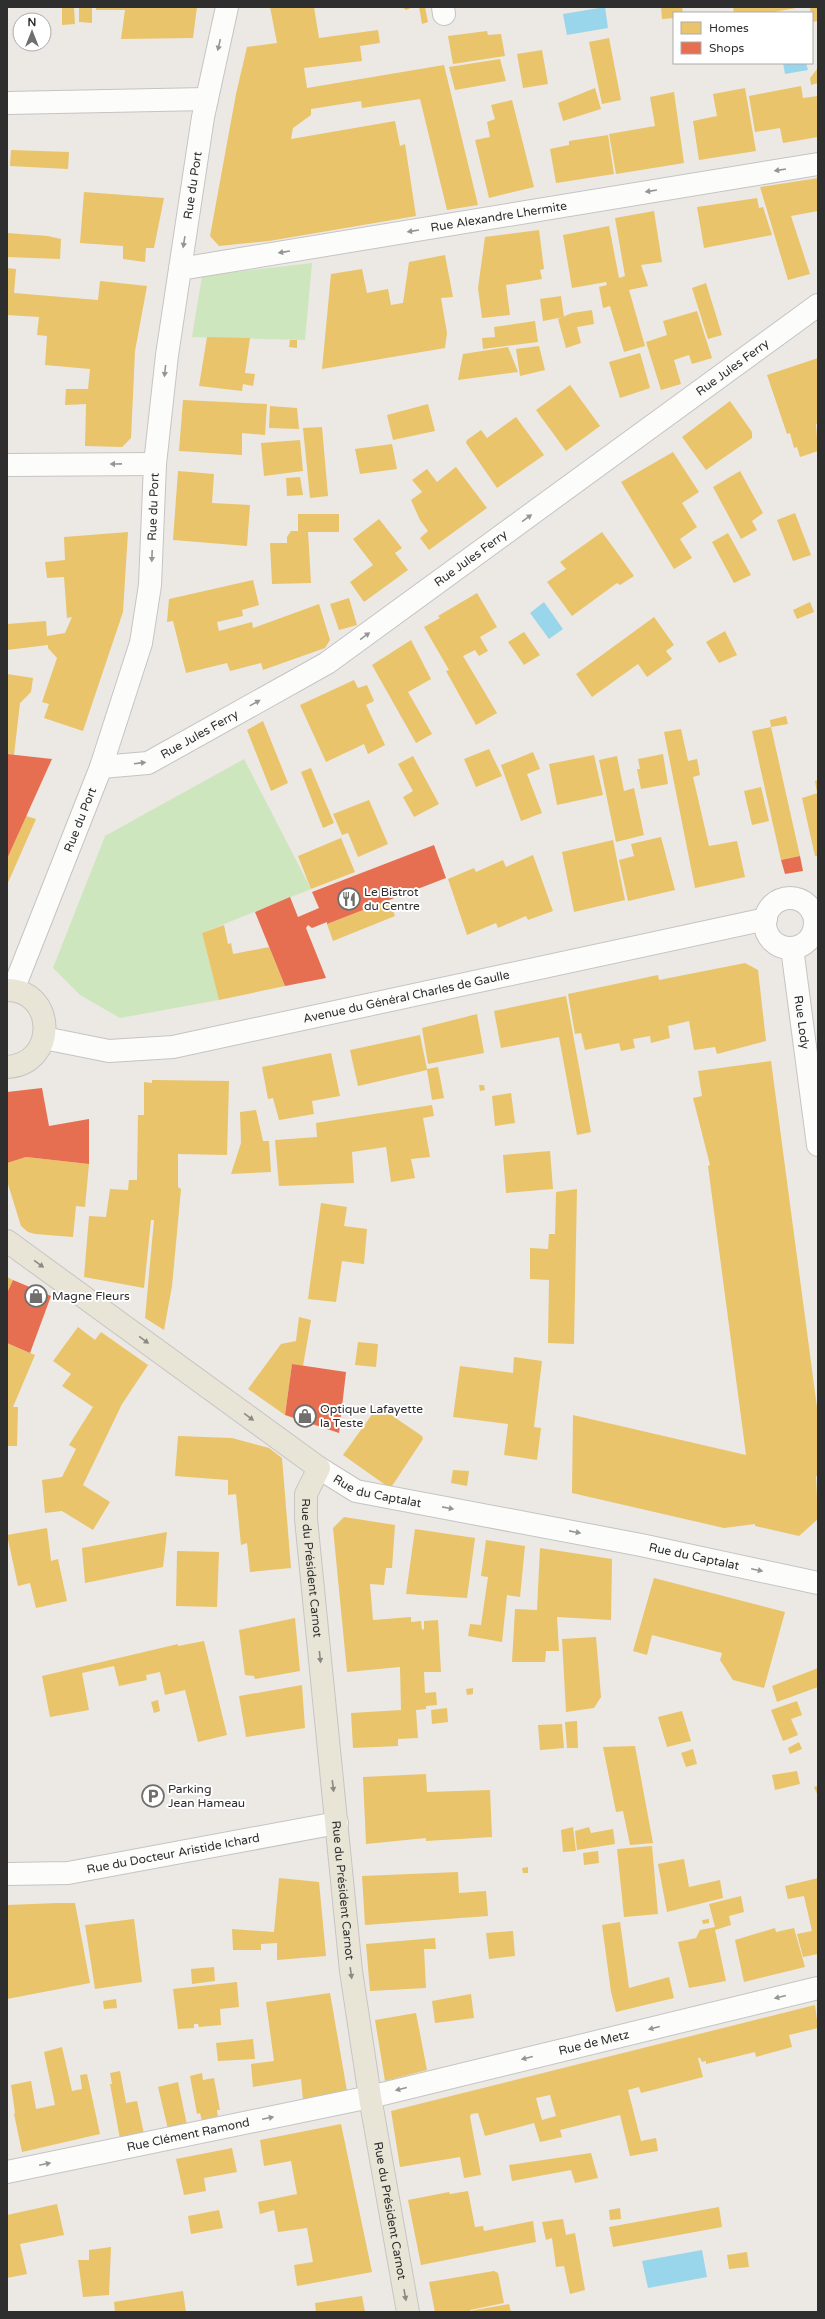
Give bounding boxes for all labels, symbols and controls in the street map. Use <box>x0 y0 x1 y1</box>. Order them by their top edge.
north arrow <box>12 12 52 52</box>
legend <box>673 12 813 64</box>
text: N <box>28 16 36 29</box>
text: Homes <box>709 21 749 35</box>
one-way arrow <box>216 39 222 51</box>
text: Shops <box>709 41 744 55</box>
street label: Rue du Port <box>181 150 205 220</box>
one-way arrow <box>773 167 786 173</box>
one-way arrow <box>645 188 657 194</box>
street label: Rue Alexandre Lhermite <box>430 198 568 235</box>
one-way arrow <box>406 228 419 234</box>
one-way arrow <box>181 236 187 248</box>
one-way arrow <box>278 249 290 255</box>
street label: Rue Jules Ferry <box>693 336 772 399</box>
one-way arrow <box>162 364 168 377</box>
one-way arrow <box>109 461 122 467</box>
street label: Rue du Port <box>145 472 162 541</box>
one-way arrow <box>521 513 532 522</box>
street label: Rue Jules Ferry <box>432 527 510 589</box>
one-way arrow <box>148 550 155 562</box>
one-way arrow <box>360 631 371 640</box>
one-way arrow <box>249 700 261 707</box>
street label: Rue Jules Ferry <box>158 707 241 762</box>
one-way arrow <box>134 760 146 767</box>
street label: Rue du Port <box>61 785 99 854</box>
place label: Le Bistrot du Centre <box>364 885 420 913</box>
restaurant icon: Le Bistrot du Centre <box>336 886 362 912</box>
street label: Avenue du Général Charles de Gaulle <box>302 968 511 1026</box>
street label: Rue Lody <box>791 995 812 1051</box>
one-way arrow <box>33 1260 44 1268</box>
shop icon: Magne Fleurs <box>23 1283 49 1309</box>
place label: Magne Fleurs <box>52 1289 130 1303</box>
one-way arrow <box>138 1336 149 1344</box>
place label: Optique Lafayette la Teste <box>320 1402 423 1430</box>
shop icon: Optique Lafayette la Teste <box>292 1403 318 1429</box>
one-way arrow <box>244 1413 254 1421</box>
street label: Rue du Captalat <box>331 1472 423 1510</box>
street label: Rue du Président Carnot <box>299 1498 325 1639</box>
one-way arrow <box>441 1506 454 1512</box>
one-way arrow <box>569 1530 581 1536</box>
street label: Rue du Captalat <box>648 1540 741 1573</box>
one-way arrow <box>751 1567 764 1573</box>
one-way arrow <box>316 1651 323 1663</box>
one-way arrow <box>330 1780 336 1792</box>
place label: Parking Jean Hameau <box>168 1782 245 1810</box>
parking icon: Parking Jean Hameau <box>140 1783 166 1809</box>
street label: Rue du Président Carnot <box>329 1820 357 1961</box>
street label: Rue du Docteur Aristide Ichard <box>86 1831 261 1876</box>
one-way arrow <box>348 1967 354 1979</box>
one-way arrow <box>774 1995 786 2001</box>
one-way arrow <box>648 2025 660 2031</box>
street label: Rue de Metz <box>557 2027 630 2058</box>
one-way arrow <box>521 2056 534 2062</box>
one-way arrow <box>395 2086 407 2092</box>
one-way arrow <box>262 2114 275 2120</box>
street label: Rue Clément Ramond <box>125 2115 251 2154</box>
street label: Rue du Président Carnot <box>371 2141 409 2281</box>
one-way arrow <box>39 2160 51 2166</box>
one-way arrow <box>402 2289 408 2301</box>

